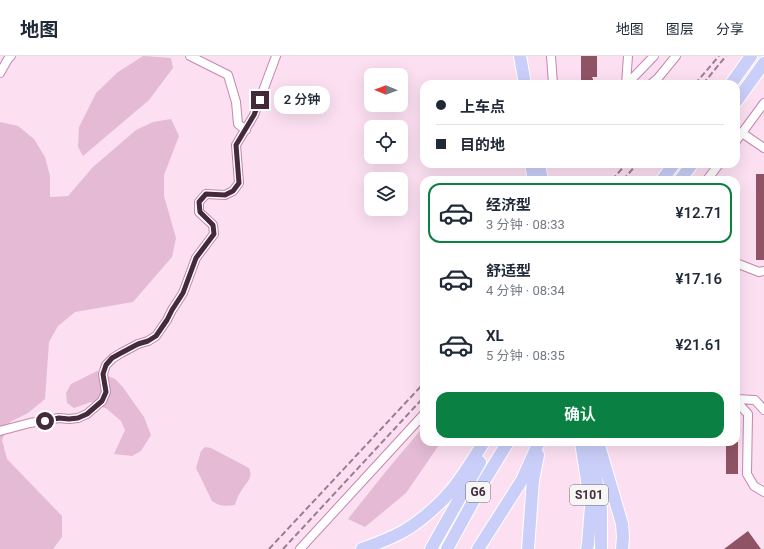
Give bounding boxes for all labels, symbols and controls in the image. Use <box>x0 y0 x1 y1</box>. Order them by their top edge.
text: 地图 <box>20 18 58 41</box>
text: 地图 <box>616 21 644 37</box>
text: 图层 <box>666 21 694 37</box>
text: 分享 <box>716 21 744 37</box>
north arrow <box>364 68 408 112</box>
map controls <box>364 68 408 216</box>
callout: 2 分钟 <box>274 86 330 114</box>
route end <box>251 91 269 109</box>
text: 2 分钟 <box>284 92 320 107</box>
text: 上车点 <box>460 98 505 116</box>
button: locate <box>364 120 408 164</box>
text: 目的地 <box>460 136 505 154</box>
button: layers <box>364 172 408 216</box>
icon: car <box>438 195 474 231</box>
text: 经济型 <box>486 196 531 214</box>
text: ¥12.71 <box>675 204 722 222</box>
text: 3 分钟 · 08:33 <box>486 217 565 232</box>
icon: car <box>438 261 474 297</box>
text: 舒适型 <box>486 262 531 280</box>
text: ¥17.16 <box>675 270 722 288</box>
text: 4 分钟 · 08:34 <box>486 283 565 298</box>
icon: car <box>438 327 474 363</box>
text: XL <box>486 327 504 345</box>
text: ¥21.61 <box>675 336 722 354</box>
text: 5 分钟 · 08:35 <box>486 348 565 363</box>
button: 确认 <box>436 392 724 438</box>
route start <box>36 412 54 430</box>
road number: G6 <box>466 482 490 502</box>
road number: S101 <box>570 485 608 505</box>

